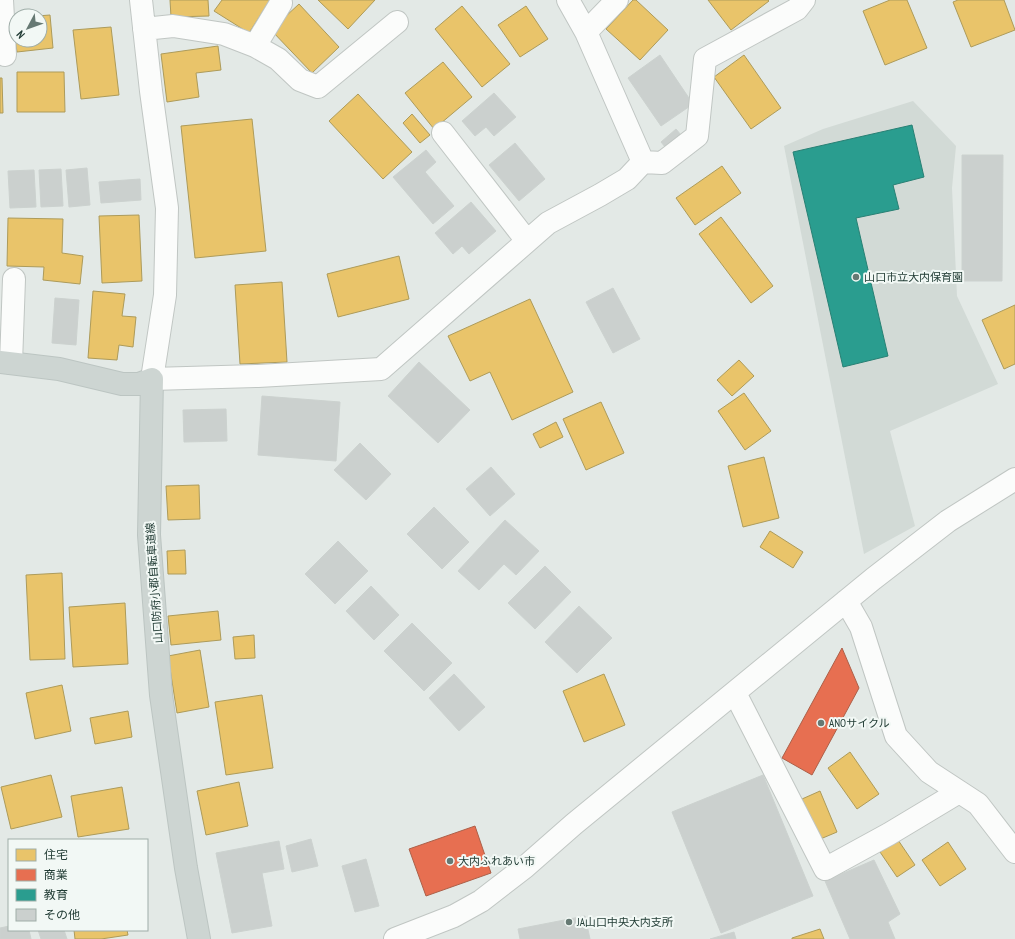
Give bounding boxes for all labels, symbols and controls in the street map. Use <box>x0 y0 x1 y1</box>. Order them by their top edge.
north arrow <box>8 8 48 48</box>
text: N <box>13 28 28 41</box>
place label: 山口市立大内保育園 <box>864 270 963 284</box>
marker: 山口市立大内保育園 <box>851 272 861 282</box>
street label: 山口防府小郡自転車道線 <box>143 522 165 644</box>
place label: ANOサイクル <box>829 716 890 730</box>
marker: ANOサイクル <box>816 718 826 728</box>
legend <box>8 839 148 931</box>
text: 住宅 <box>44 847 68 862</box>
place label: 大内ふれあい市 <box>458 854 535 868</box>
marker: 大内ふれあい市 <box>445 856 455 866</box>
text: 商業 <box>44 867 68 882</box>
text: 教育 <box>44 887 68 902</box>
text: その他 <box>44 907 80 922</box>
place label: JA山口中央大内支所 <box>576 915 674 929</box>
marker: JA山口中央大内支所 <box>564 917 574 927</box>

